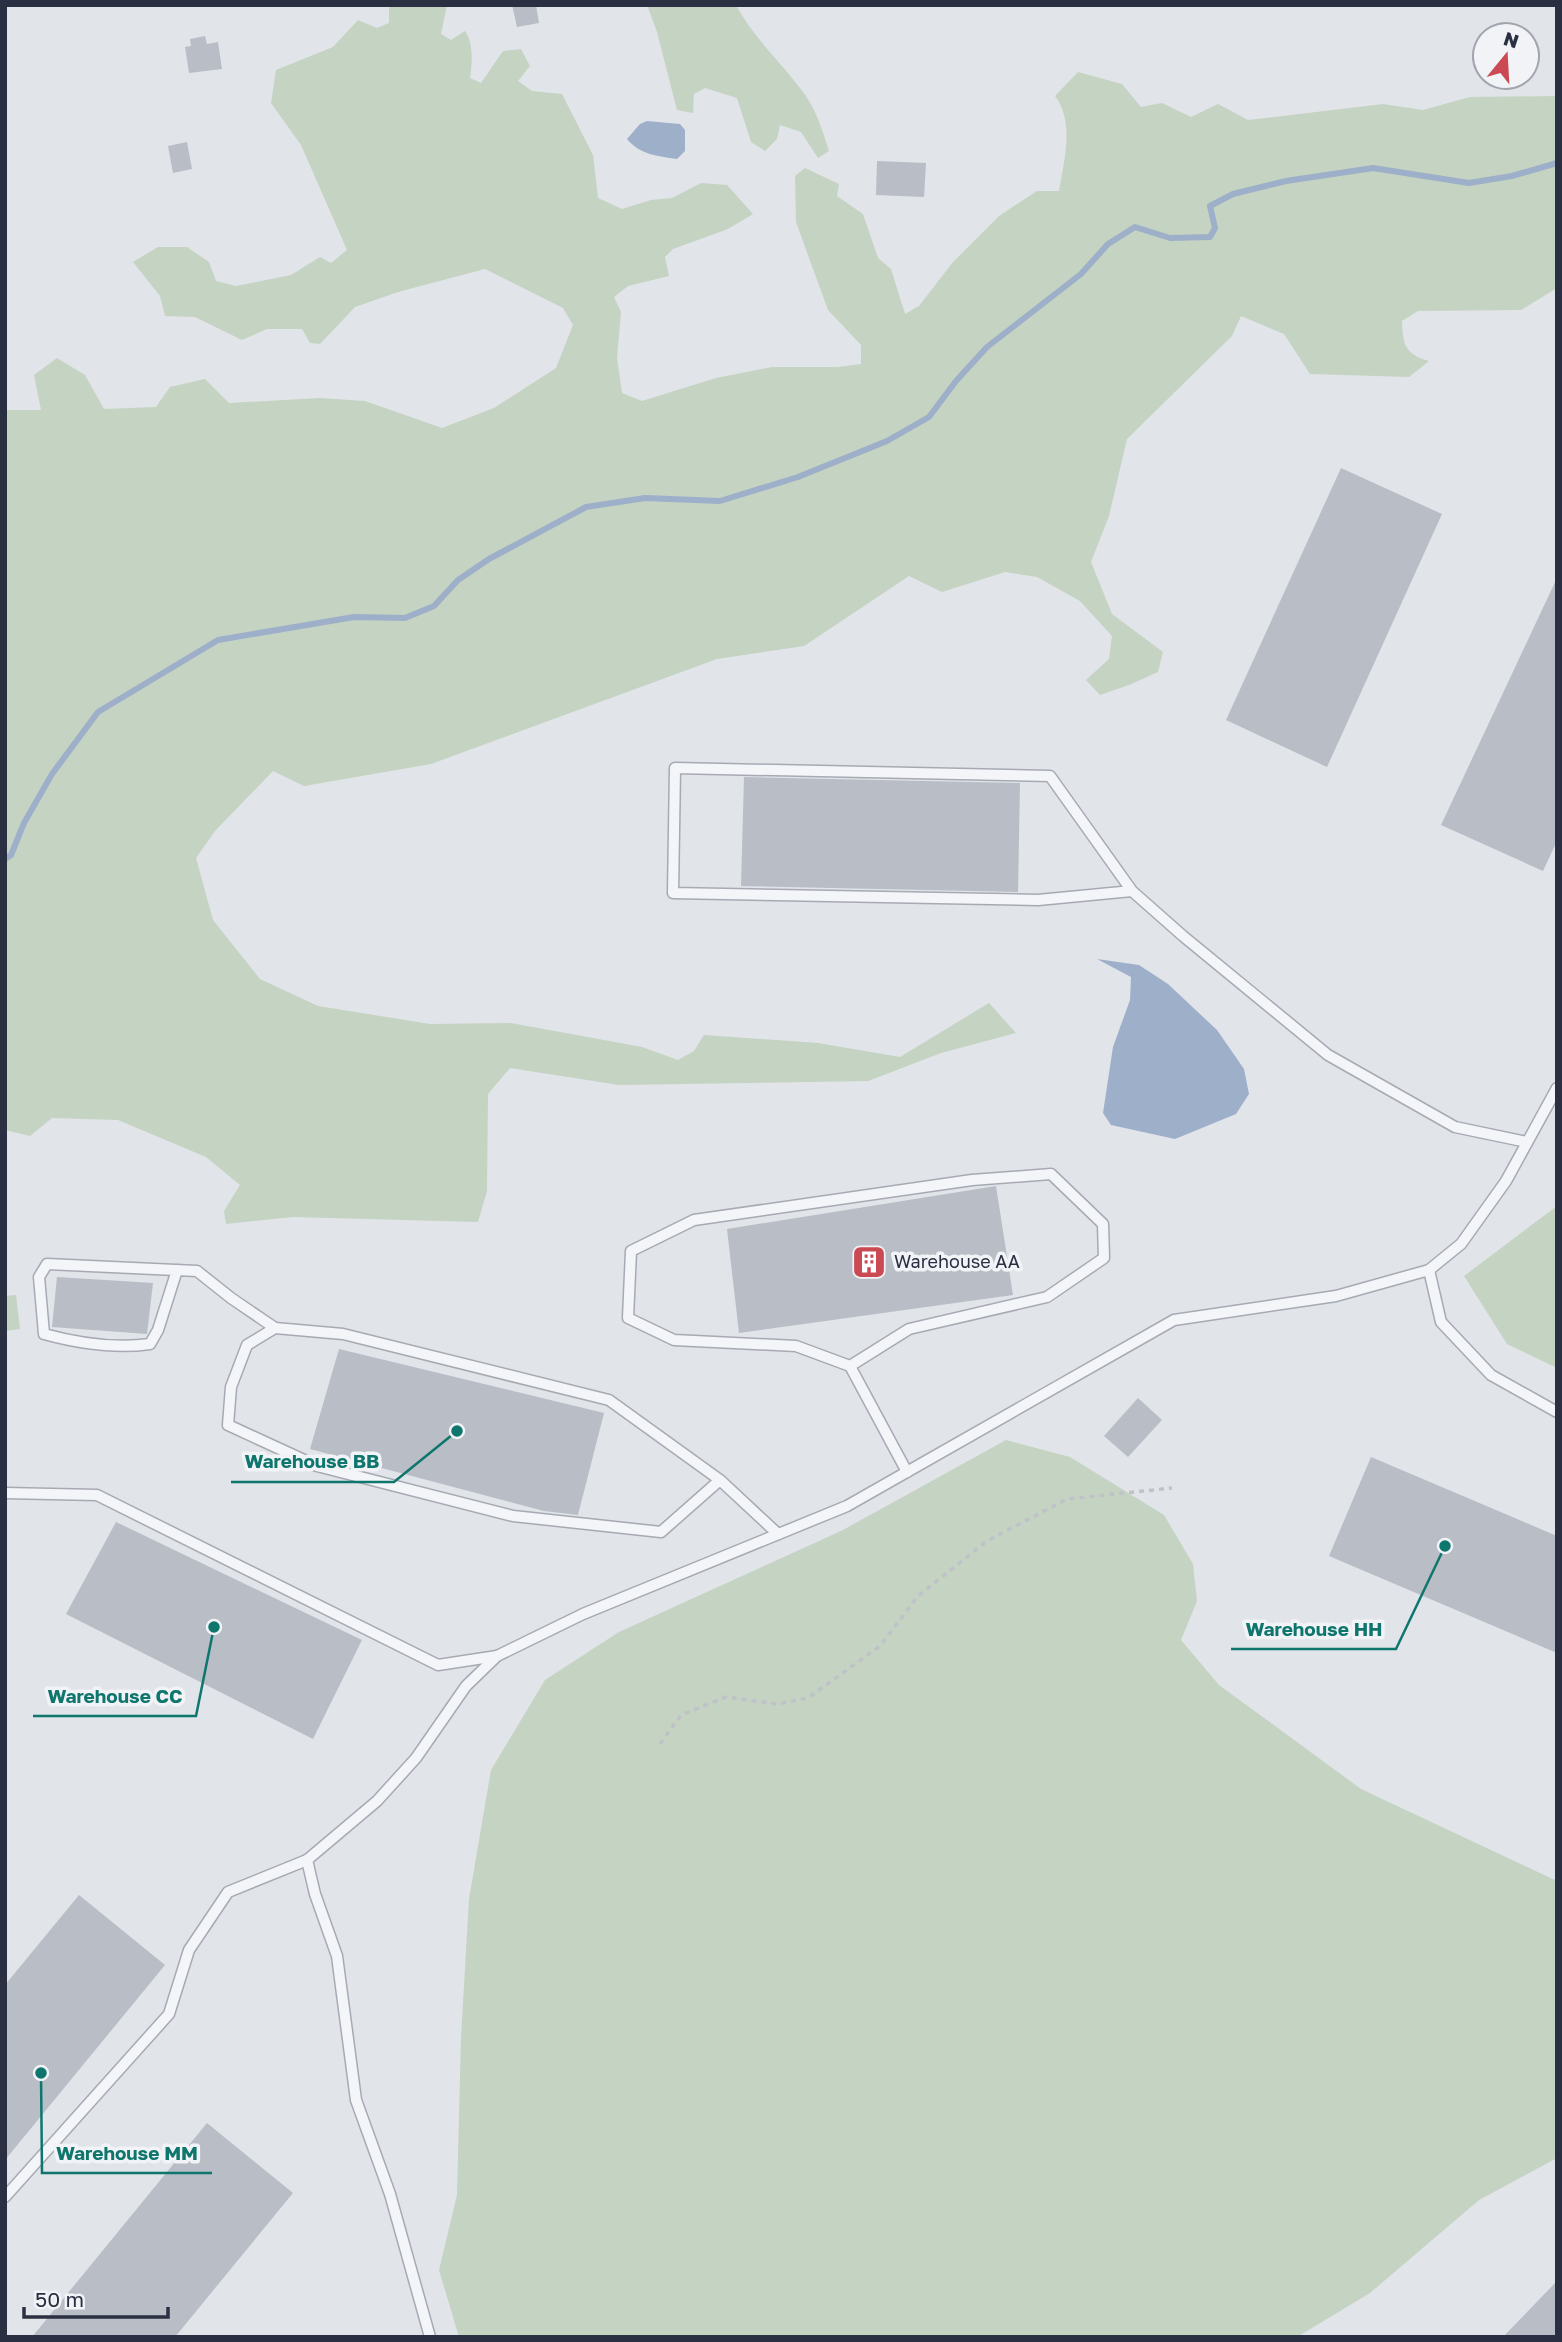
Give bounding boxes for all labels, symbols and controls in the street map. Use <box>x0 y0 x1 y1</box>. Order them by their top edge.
north arrow <box>1471 21 1541 91</box>
text: N <box>1501 26 1522 53</box>
building icon: Warehouse AA <box>850 1243 888 1281</box>
place label: Warehouse AA <box>894 1250 1020 1272</box>
callout: Warehouse BB <box>231 1442 394 1482</box>
text: Warehouse BB <box>245 1449 380 1472</box>
callout: Warehouse HH <box>1231 1609 1396 1649</box>
text: Warehouse HH <box>1245 1617 1383 1640</box>
callout: Warehouse CC <box>33 1676 196 1716</box>
text: Warehouse CC <box>47 1684 183 1707</box>
callout: Warehouse MM <box>42 2133 212 2173</box>
text: Warehouse MM <box>56 2141 198 2164</box>
scale bar <box>24 2276 168 2320</box>
text: 50 m <box>35 2286 84 2312</box>

